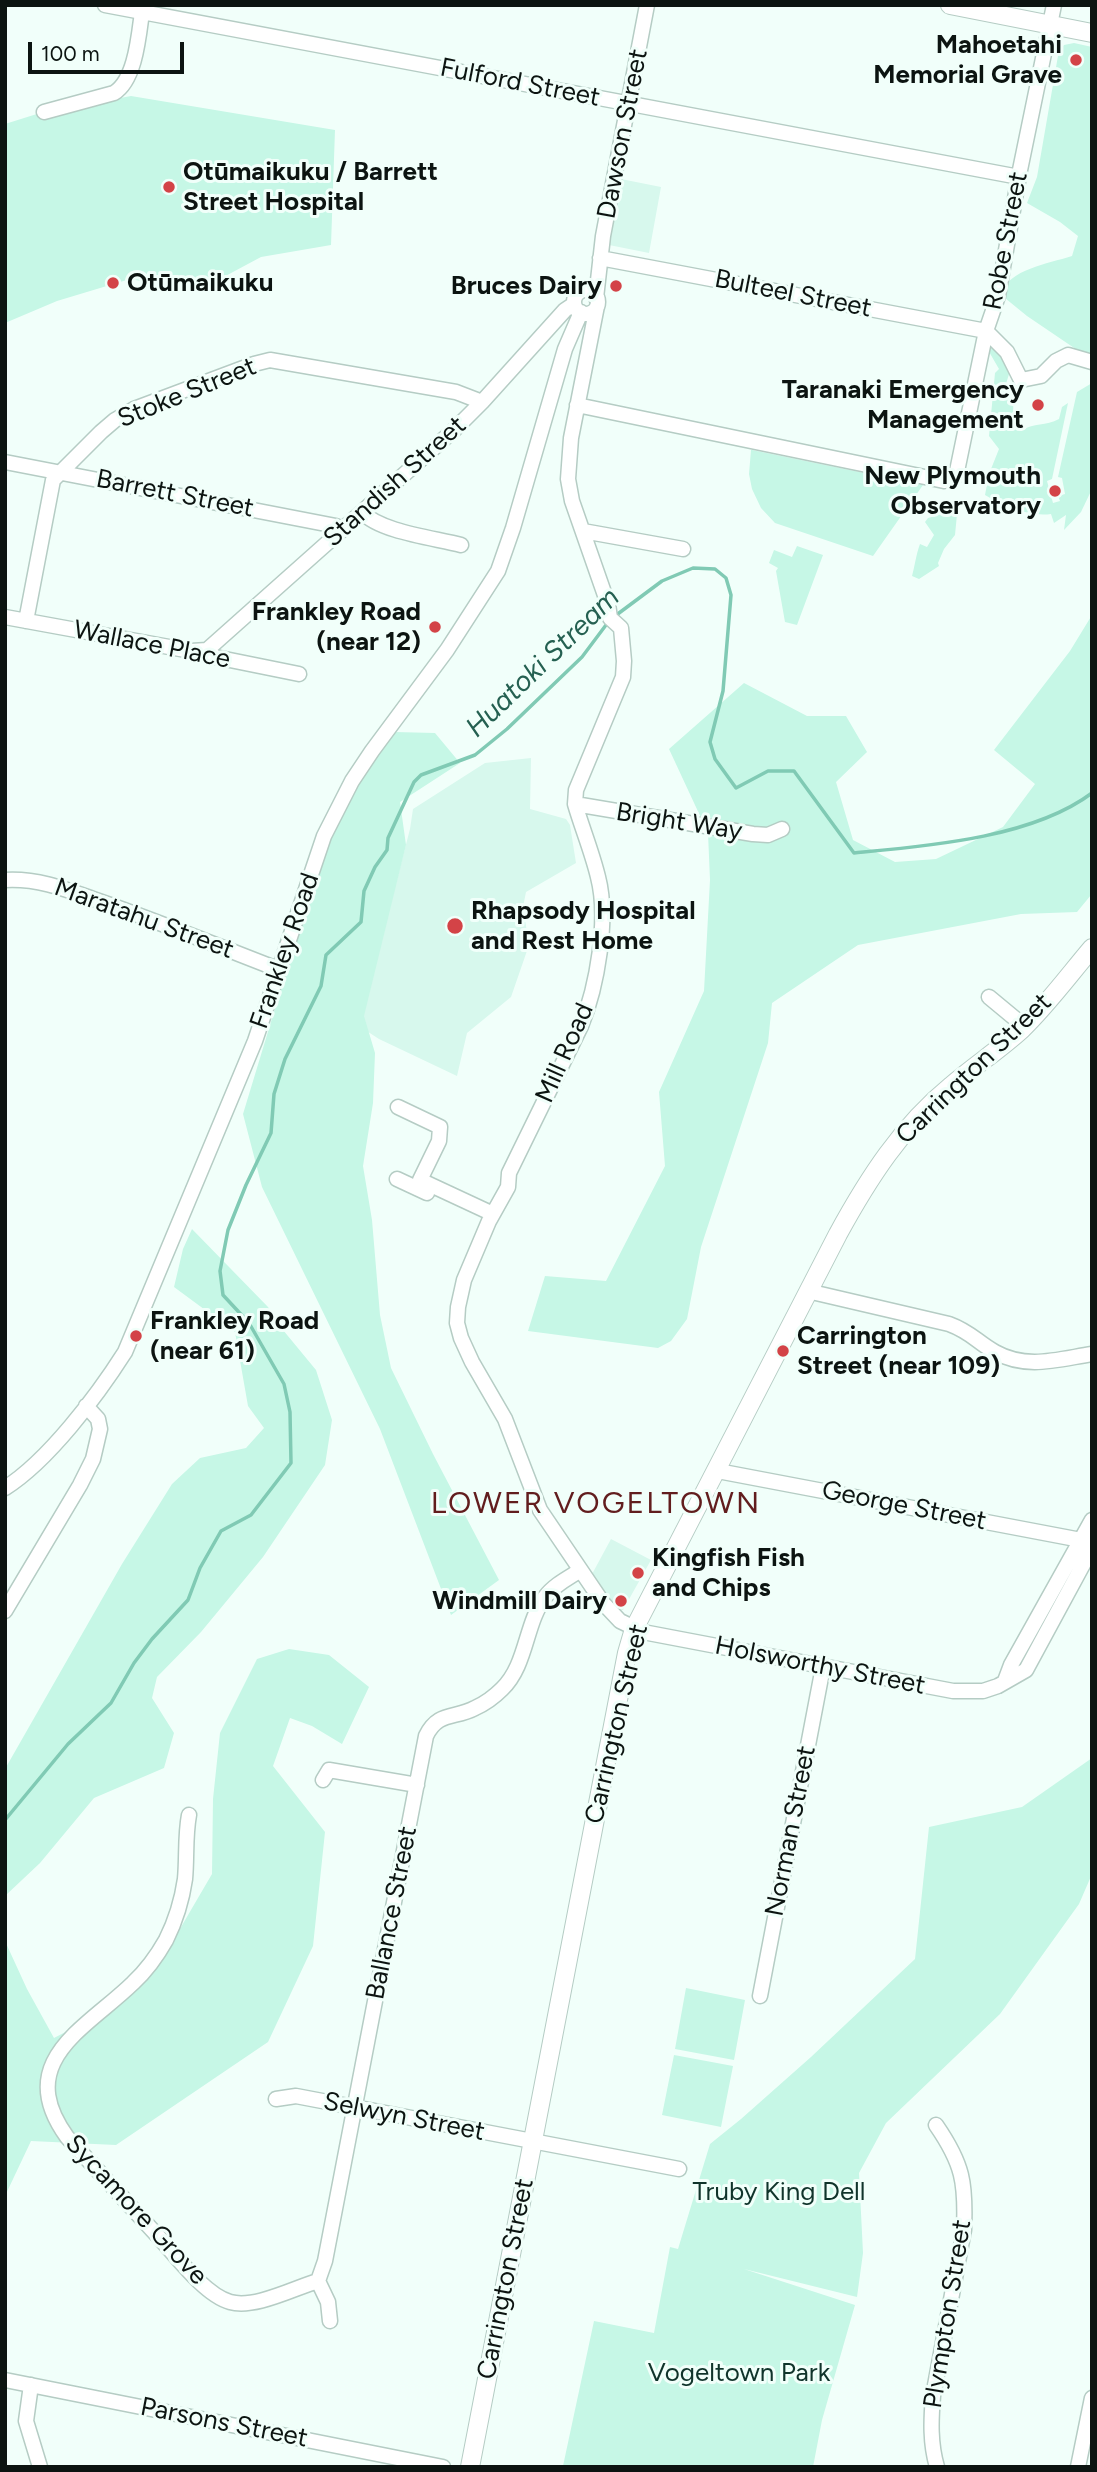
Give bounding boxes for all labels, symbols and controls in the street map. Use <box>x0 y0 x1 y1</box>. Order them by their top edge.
scale bar <box>32 28 187 72</box>
place label: Mahoetahi Memorial Grave <box>873 29 1062 90</box>
text: 100 m <box>41 41 100 66</box>
street label: Dawson Street <box>591 46 655 222</box>
street label: Fulford Street <box>438 52 602 114</box>
marker: Mahoetahi Memorial Grave <box>1068 52 1084 68</box>
place label: Otūmaikuku / Barrett Street Hospital <box>183 156 438 218</box>
street label: Robe Street <box>977 169 1035 313</box>
marker: Otūmaikuku / Barrett Street Hospital <box>161 179 177 195</box>
street label: Bulteel Street <box>712 263 874 325</box>
place label: Otūmaikuku <box>127 267 274 299</box>
place label: Bruces Dairy <box>451 270 602 302</box>
marker: Otūmaikuku <box>105 275 121 291</box>
marker: Bruces Dairy <box>608 278 624 294</box>
street label: Stoke Street <box>113 351 261 435</box>
place label: Taranaki Emergency Management <box>782 374 1024 436</box>
marker: Taranaki Emergency Management <box>1030 397 1046 413</box>
street label: Standish Street <box>317 410 473 554</box>
place label: New Plymouth Observatory <box>864 460 1041 522</box>
street label: Barrett Street <box>94 463 256 525</box>
marker: New Plymouth Observatory <box>1047 483 1063 499</box>
water label: Huatoki Stream <box>459 581 627 745</box>
place label: Frankley Road (near 12) <box>252 596 421 658</box>
street label: Wallace Place <box>71 615 233 675</box>
marker: Frankley Road (near 12) <box>427 619 443 635</box>
street label: Bright Way <box>614 797 744 847</box>
street label: Frankley Road <box>244 869 326 1033</box>
street label: Maratahu Street <box>50 872 238 966</box>
place label: Rhapsody Hospital and Rest Home <box>471 895 696 956</box>
marker: Rhapsody Hospital and Rest Home <box>445 916 465 936</box>
street label: Carrington Street <box>890 987 1058 1151</box>
street label: Mill Road <box>529 998 601 1108</box>
place label: Frankley Road (near 61) <box>150 1305 319 1366</box>
place label: Carrington Street (near 109) <box>797 1320 1000 1382</box>
marker: Frankley Road (near 61) <box>128 1328 144 1344</box>
marker: Carrington Street (near 109) <box>775 1343 791 1359</box>
street label: George Street <box>819 1475 989 1537</box>
district label: LOWER VOGELTOWN <box>433 1486 759 1522</box>
place label: Kingfish Fish and Chips <box>652 1542 805 1604</box>
marker: Kingfish Fish and Chips <box>630 1565 646 1581</box>
place label: Windmill Dairy <box>432 1585 607 1617</box>
marker: Windmill Dairy <box>613 1593 629 1609</box>
street label: Carrington Street <box>579 1621 655 1827</box>
street label: Holsworthy Street <box>712 1630 928 1702</box>
street label: Norman Street <box>759 1743 823 1919</box>
street label: Ballance Street <box>360 1824 424 2002</box>
street label: Selwyn Street <box>321 2086 487 2148</box>
street label: Sycamore Grove <box>58 2128 214 2292</box>
street label: Carrington Street <box>471 2176 541 2382</box>
park label: Truby King Dell <box>692 2176 866 2208</box>
street label: Plympton Street <box>918 2217 978 2411</box>
park label: Vogeltown Park <box>648 2357 830 2389</box>
street label: Parsons Street <box>138 2391 310 2455</box>

